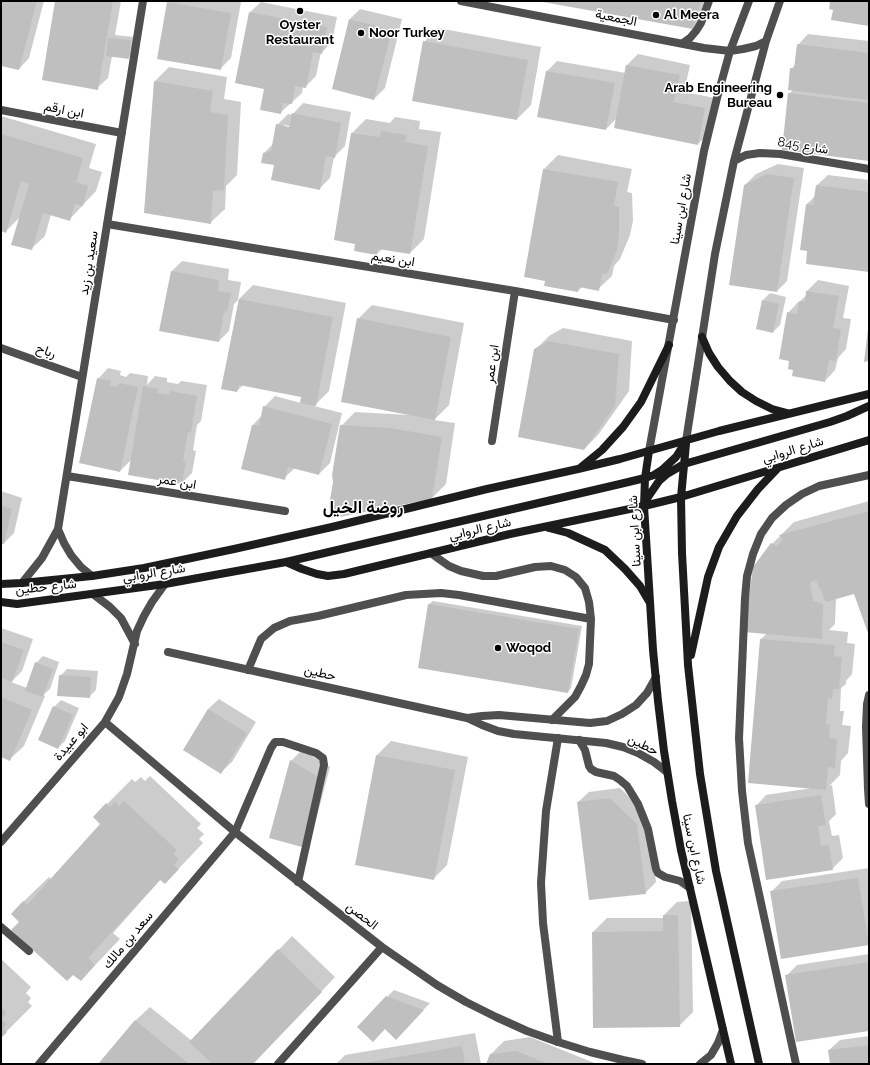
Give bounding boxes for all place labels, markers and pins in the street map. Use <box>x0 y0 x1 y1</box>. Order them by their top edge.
marker: Oyster Restaurant <box>295 6 305 16</box>
place label: Al Meera <box>664 7 719 23</box>
marker: Al Meera <box>651 10 661 20</box>
place label: Oyster Restaurant <box>266 17 334 48</box>
place label: Noor Turkey <box>369 25 445 41</box>
marker: Noor Turkey <box>356 28 366 38</box>
place label: Arab Engineering Bureau <box>664 80 772 111</box>
marker: Arab Engineering Bureau <box>775 90 785 100</box>
place label: Woqod <box>506 640 551 656</box>
marker: Woqod <box>493 643 503 653</box>

